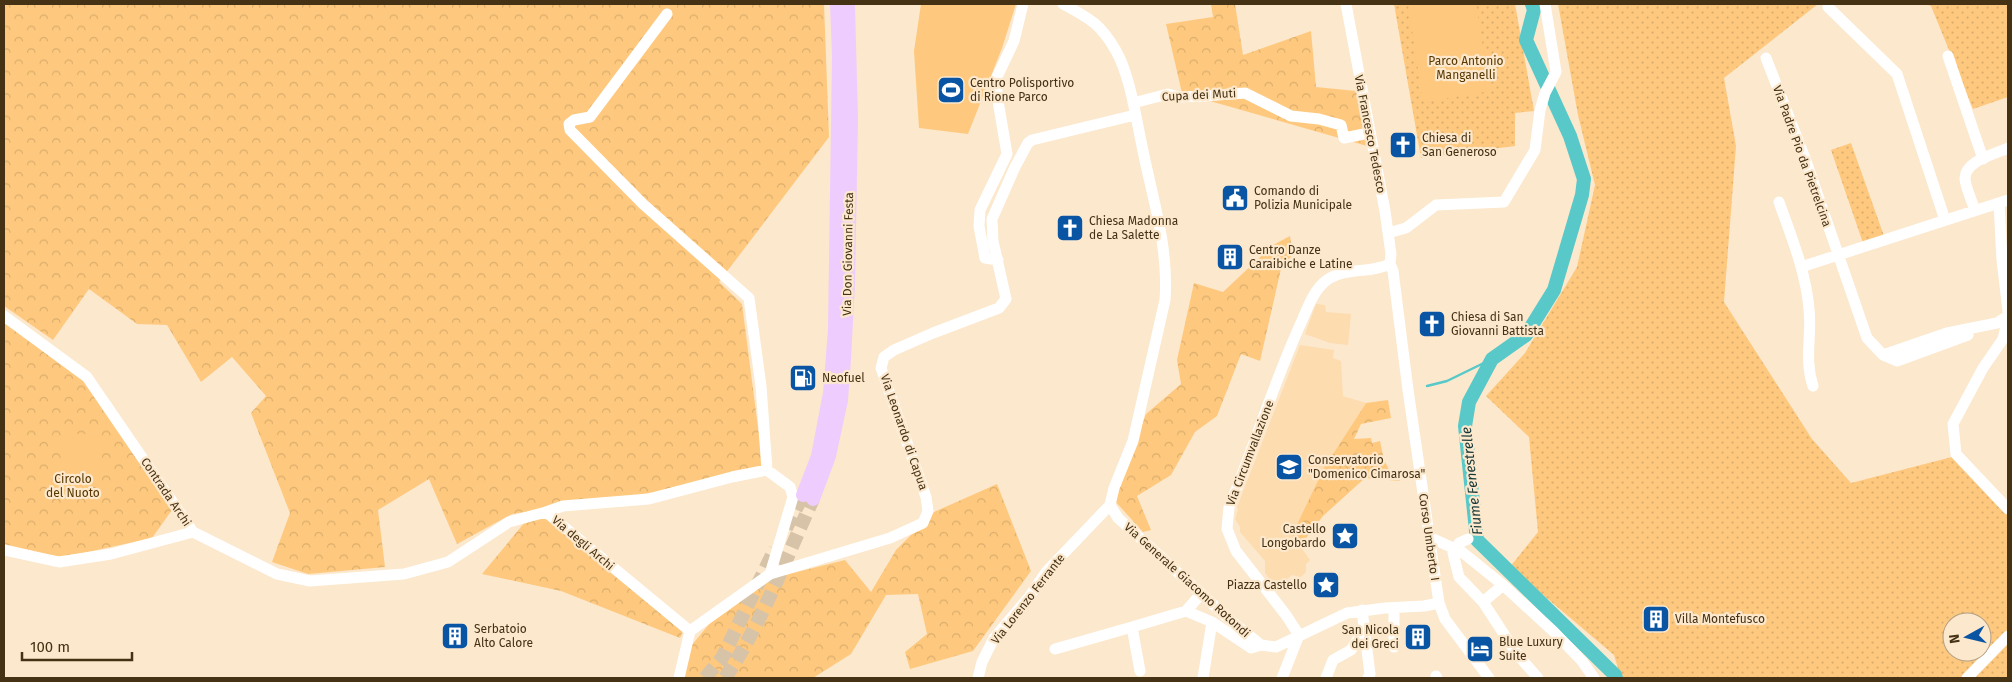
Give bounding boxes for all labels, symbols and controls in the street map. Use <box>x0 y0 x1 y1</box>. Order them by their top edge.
park label: Parco Antonio Manganelli <box>1428 54 1504 82</box>
street label: Via Francesco Tedesco <box>1352 74 1388 194</box>
sports icon: Centro Polisportivo di Rione Parco <box>936 75 966 105</box>
place label: Centro Polisportivo di Rione Parco <box>970 76 1074 104</box>
street label: Via Padre Pio da Pietrelcina <box>1770 83 1834 229</box>
street label: Cupa dei Muti <box>1161 86 1237 104</box>
church icon: Chiesa di San Generoso <box>1388 130 1418 160</box>
place label: Chiesa di San Generoso <box>1422 131 1497 159</box>
public building icon: Comando di Polizia Municipale <box>1220 183 1250 213</box>
place label: Comando di Polizia Municipale <box>1254 184 1352 212</box>
street label: Via Don Giovanni Festa <box>840 192 856 316</box>
church icon: Chiesa Madonna de La Salette <box>1055 213 1085 243</box>
place label: Chiesa Madonna de La Salette <box>1089 214 1178 242</box>
building icon: Centro Danze Caraibiche e Latine <box>1215 242 1245 272</box>
place label: Centro Danze Caraibiche e Latine <box>1249 243 1353 271</box>
church icon: Chiesa di San Giovanni Battista <box>1417 309 1447 339</box>
place label: Chiesa di San Giovanni Battista <box>1451 310 1544 338</box>
fuel station icon: Neofuel <box>788 363 818 393</box>
place label: Neofuel <box>822 371 865 385</box>
street label: Via Leonardo di Capua <box>878 372 930 492</box>
street label: Via Circumvallazione <box>1223 398 1277 508</box>
water label: Fiume Fenestrelle <box>1458 426 1486 536</box>
school or university icon: Conservatorio "Domenico Cimarosa" <box>1274 452 1304 482</box>
place label: Conservatorio "Domenico Cimarosa" <box>1308 453 1426 481</box>
street label: Contrada Archi <box>138 455 194 529</box>
park label: Circolo del Nuoto <box>46 472 100 500</box>
street label: Corso Umberto I <box>1416 492 1442 582</box>
street label: Via degli Archi <box>549 513 617 573</box>
street label: Via Generale Giacomo Rotondi <box>1121 520 1253 640</box>
place icon: Castello Longobardo <box>1330 521 1360 551</box>
place label: Castello Longobardo <box>1261 522 1326 550</box>
street label: Via Lorenzo Ferrante <box>988 551 1068 647</box>
place icon: Piazza Castello <box>1311 570 1341 600</box>
place label: Piazza Castello <box>1227 578 1307 592</box>
building icon: Villa Montefusco <box>1641 604 1671 634</box>
place label: Villa Montefusco <box>1675 612 1765 626</box>
north arrow <box>1942 612 1992 662</box>
building icon: Serbatoio Alto Calore <box>440 621 470 651</box>
place label: Serbatoio Alto Calore <box>474 622 533 650</box>
building icon: San Nicola dei Greci <box>1403 622 1433 652</box>
place label: San Nicola dei Greci <box>1342 623 1399 651</box>
scale bar <box>22 630 132 662</box>
text: N <box>1946 633 1964 645</box>
hotel icon: Blue Luxury Suite <box>1465 634 1495 664</box>
place label: Blue Luxury Suite <box>1499 635 1563 663</box>
text: 100 m <box>30 638 70 656</box>

